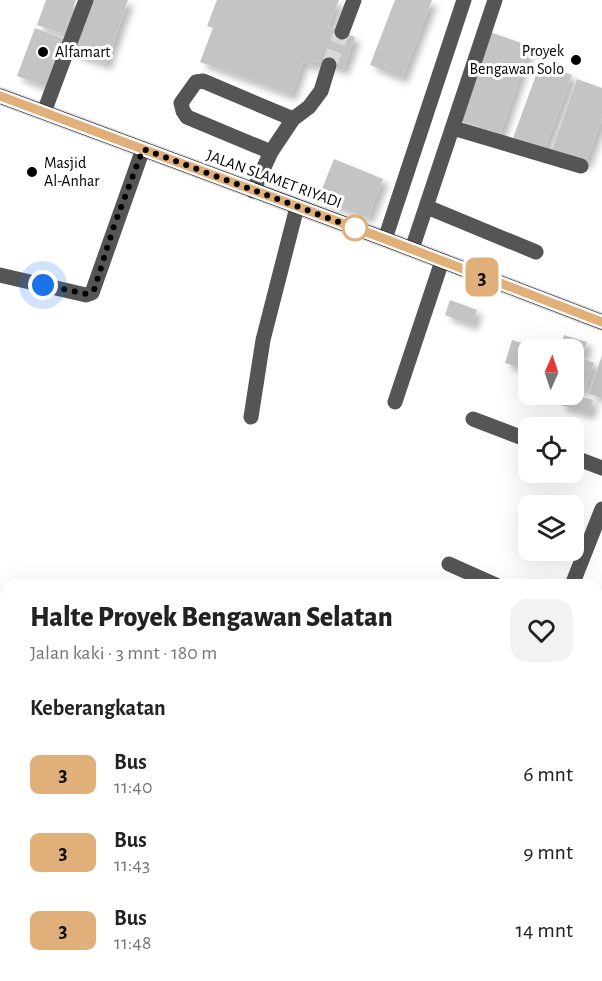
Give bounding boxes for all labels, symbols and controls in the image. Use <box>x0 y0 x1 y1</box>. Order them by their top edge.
place label: Proyek Bengawan Solo <box>470 43 565 77</box>
place label: Alfamart <box>55 44 110 60</box>
marker: Alfamart <box>36 45 50 59</box>
marker: Proyek Bengawan Solo <box>569 53 583 67</box>
street label: JALAN SLAMET RIYADI <box>204 147 344 211</box>
place label: Masjid Al-Anhar <box>44 155 100 189</box>
marker: Masjid Al-Anhar <box>25 165 39 179</box>
unlabelled marker <box>342 215 368 241</box>
line badge: 3 <box>462 258 502 296</box>
text: 3 <box>477 267 487 288</box>
your location <box>28 270 58 300</box>
north arrow <box>518 339 584 405</box>
map controls <box>518 339 584 561</box>
button: locate <box>518 417 584 483</box>
button: layers <box>518 495 584 561</box>
button: heart <box>510 599 573 662</box>
text: Halte Proyek Bengawan Selatan <box>30 604 393 632</box>
text: Jalan kaki · 3 mnt · 180 m <box>30 643 217 663</box>
text: Keberangkatan <box>30 697 166 719</box>
text: Bus <box>114 751 147 773</box>
text: 6 mnt <box>523 763 573 785</box>
text: 3 <box>58 764 68 785</box>
text: 11:40 <box>114 777 153 797</box>
text: Bus <box>114 829 147 851</box>
text: 9 mnt <box>523 841 573 863</box>
text: 3 <box>58 842 68 863</box>
text: 11:43 <box>114 855 150 875</box>
text: Bus <box>114 907 147 929</box>
text: 14 mnt <box>515 919 573 941</box>
text: 3 <box>58 920 68 941</box>
text: 11:48 <box>114 933 151 953</box>

